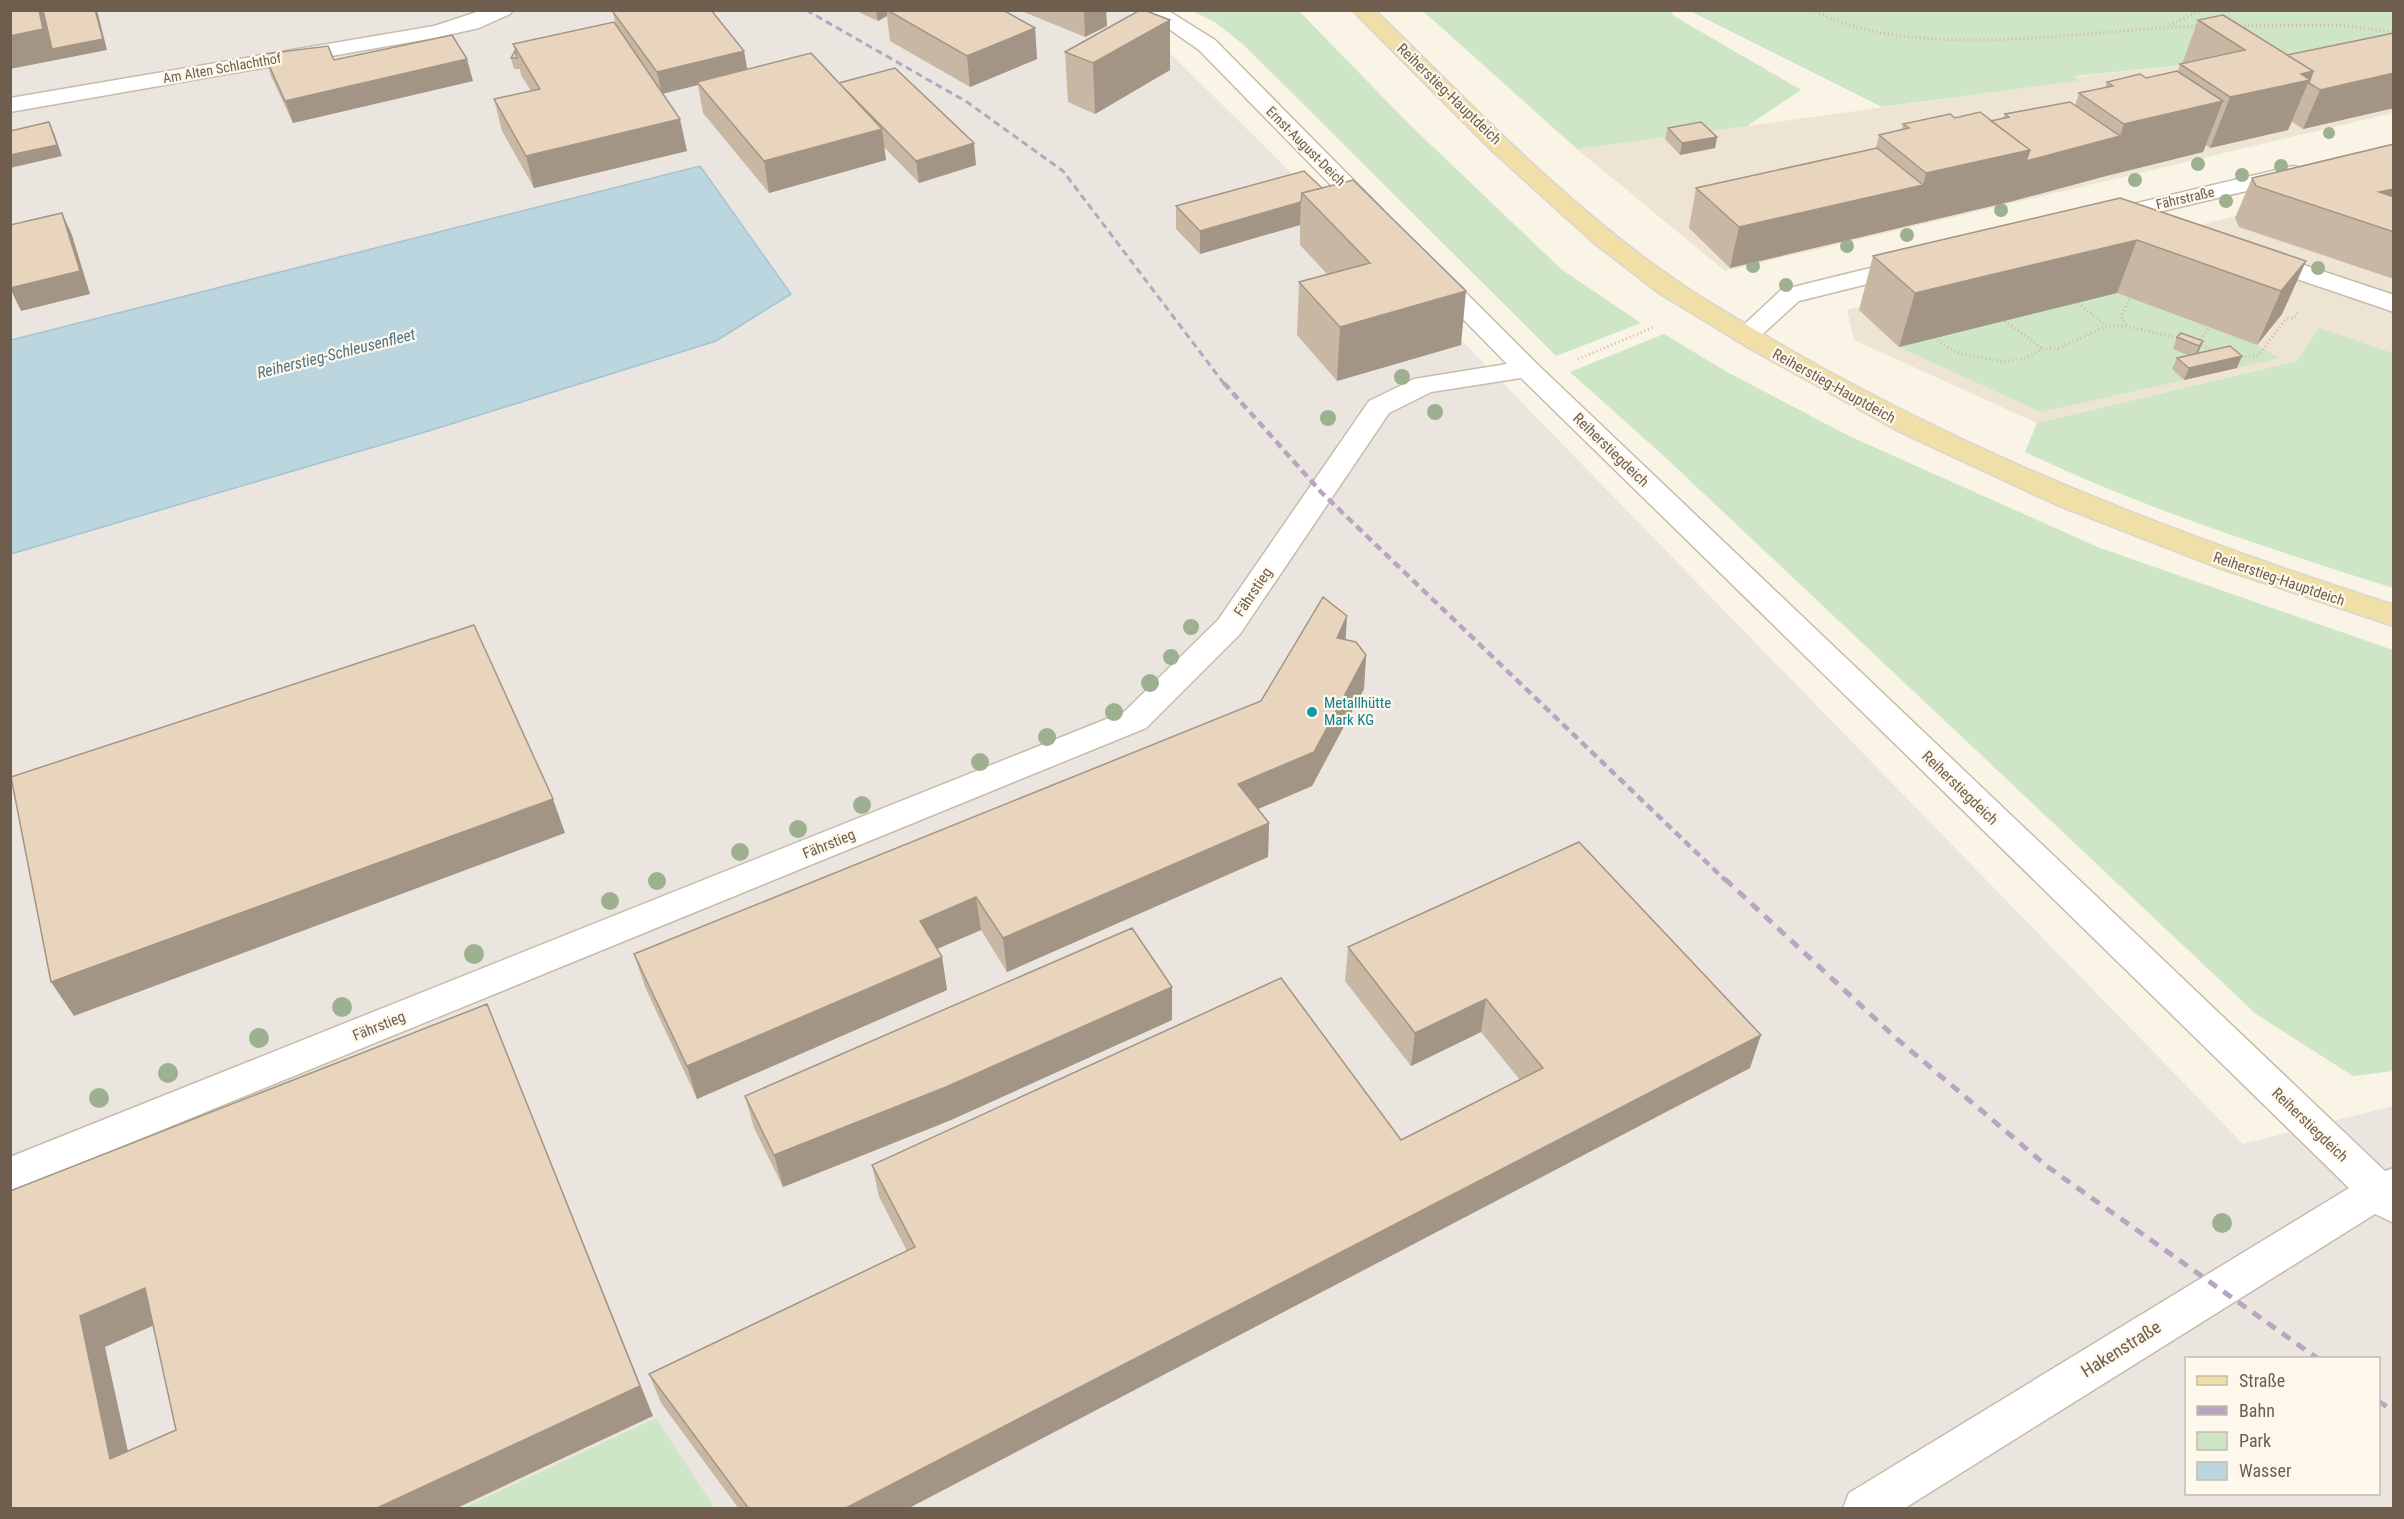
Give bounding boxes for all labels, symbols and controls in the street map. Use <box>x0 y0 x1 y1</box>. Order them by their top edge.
street label: Reiherstieg-Hauptdeich <box>1393 40 1505 148</box>
street label: Am Alten Schlachthof <box>162 50 283 86</box>
street label: Ernst-August-Deich <box>1263 103 1349 189</box>
street label: Fährstraße <box>2154 183 2216 212</box>
water label: Reiherstieg-Schleusenfleet <box>255 325 418 382</box>
street label: Reiherstieg-Hauptdeich <box>1769 345 1899 427</box>
street label: Reiherstiegdeich <box>1569 409 1653 491</box>
street label: Reiherstieg-Hauptdeich <box>2211 548 2347 610</box>
street label: Fährstieg <box>1230 564 1276 620</box>
place label: Metallhütte Mark KG <box>1324 694 1391 729</box>
marker: Metallhütte Mark KG <box>1305 705 1319 719</box>
street label: Reiherstiegdeich <box>1918 747 2002 829</box>
street label: Fährstieg <box>800 825 858 863</box>
street label: Fährstieg <box>350 1007 408 1045</box>
street label: Reiherstiegdeich <box>2268 1084 2352 1166</box>
street label: Hakenstraße <box>2077 1316 2164 1381</box>
legend <box>2185 1357 2380 1495</box>
text: Straße <box>2239 1370 2285 1391</box>
text: Bahn <box>2239 1400 2275 1421</box>
text: Park <box>2239 1430 2271 1451</box>
text: Wasser <box>2239 1460 2292 1481</box>

